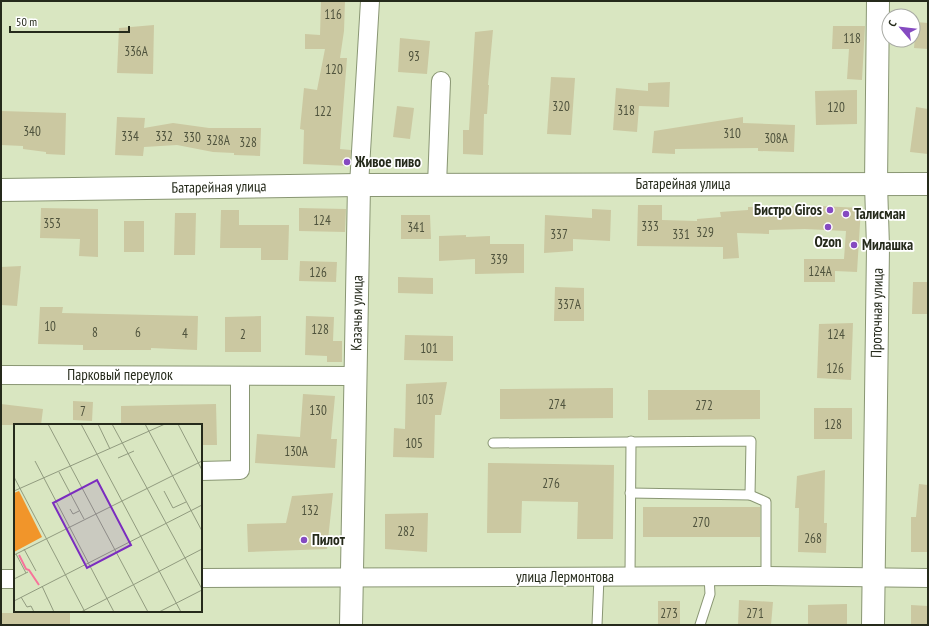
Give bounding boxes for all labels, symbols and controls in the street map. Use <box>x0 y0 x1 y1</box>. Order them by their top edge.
house number: 116 <box>324 6 342 23</box>
scale bar <box>10 8 129 34</box>
north arrow <box>881 8 921 48</box>
text: 50 m <box>16 14 37 29</box>
text: С <box>885 18 900 29</box>
house number: 118 <box>843 30 861 47</box>
house number: 336А <box>124 43 149 60</box>
house number: 93 <box>408 48 420 65</box>
house number: 120 <box>325 61 343 78</box>
house number: 320 <box>552 98 570 115</box>
house number: 120 <box>827 99 845 116</box>
house number: 318 <box>617 102 635 119</box>
house number: 122 <box>314 103 332 120</box>
house number: 340 <box>23 123 41 140</box>
house number: 310 <box>723 125 741 142</box>
house number: 334 <box>121 128 139 145</box>
house number: 332 <box>155 128 173 145</box>
house number: 330 <box>183 129 201 146</box>
house number: 308А <box>764 130 789 147</box>
house number: 328А <box>206 132 231 149</box>
house number: 328 <box>239 134 257 151</box>
place label: Живое пиво <box>354 152 421 171</box>
marker: Живое пиво <box>342 157 352 167</box>
street label: Батарейная улица <box>636 174 730 193</box>
street label: Батарейная улица <box>171 176 267 197</box>
place label: Бистро Giros <box>754 200 822 219</box>
place label: Талисман <box>854 204 906 223</box>
marker: Бистро Giros <box>825 205 835 215</box>
marker: Талисман <box>841 209 851 219</box>
house number: 124 <box>313 212 331 229</box>
house number: 353 <box>43 215 61 232</box>
house number: 333 <box>641 218 659 235</box>
house number: 341 <box>407 219 425 236</box>
marker: Ozon <box>823 222 833 232</box>
house number: 329 <box>696 224 714 241</box>
house number: 337 <box>550 226 568 243</box>
house number: 331 <box>672 226 690 243</box>
place label: Ozon <box>814 232 842 251</box>
place label: Милашка <box>862 235 913 254</box>
marker: Милашка <box>849 240 859 250</box>
house number: 339 <box>490 251 508 268</box>
house number: 124А <box>808 263 833 280</box>
house number: 126 <box>309 264 327 281</box>
street label: Проточная улица <box>866 268 887 358</box>
street label: Казачья улица <box>346 275 367 351</box>
house number: 337А <box>557 296 582 313</box>
house number: 10 <box>44 318 56 335</box>
house number: 128 <box>311 321 329 338</box>
house number: 8 <box>92 324 98 341</box>
house number: 6 <box>135 324 141 341</box>
house number: 4 <box>182 325 188 342</box>
house number: 2 <box>240 326 246 343</box>
house number: 124 <box>827 326 845 343</box>
house number: 101 <box>420 340 438 357</box>
house number: 126 <box>826 360 844 377</box>
street label: Парковый переулок <box>67 365 173 384</box>
house number: 103 <box>416 391 434 408</box>
house number: 274 <box>548 396 566 413</box>
house number: 272 <box>695 397 713 414</box>
house number: 130 <box>309 402 327 419</box>
house number: 7 <box>80 403 86 420</box>
house number: 128 <box>824 416 842 433</box>
inset map <box>14 424 202 612</box>
house number: 105 <box>405 435 423 452</box>
house number: 130А <box>284 443 309 460</box>
house number: 276 <box>542 475 560 492</box>
house number: 132 <box>301 502 319 519</box>
house number: 270 <box>692 514 710 531</box>
house number: 282 <box>397 523 415 540</box>
place label: Пилот <box>312 530 346 549</box>
house number: 268 <box>804 530 822 547</box>
marker: Пилот <box>299 535 309 545</box>
street label: улица Лермонтова <box>516 567 614 586</box>
house number: 273 <box>660 605 678 622</box>
house number: 271 <box>746 605 764 622</box>

